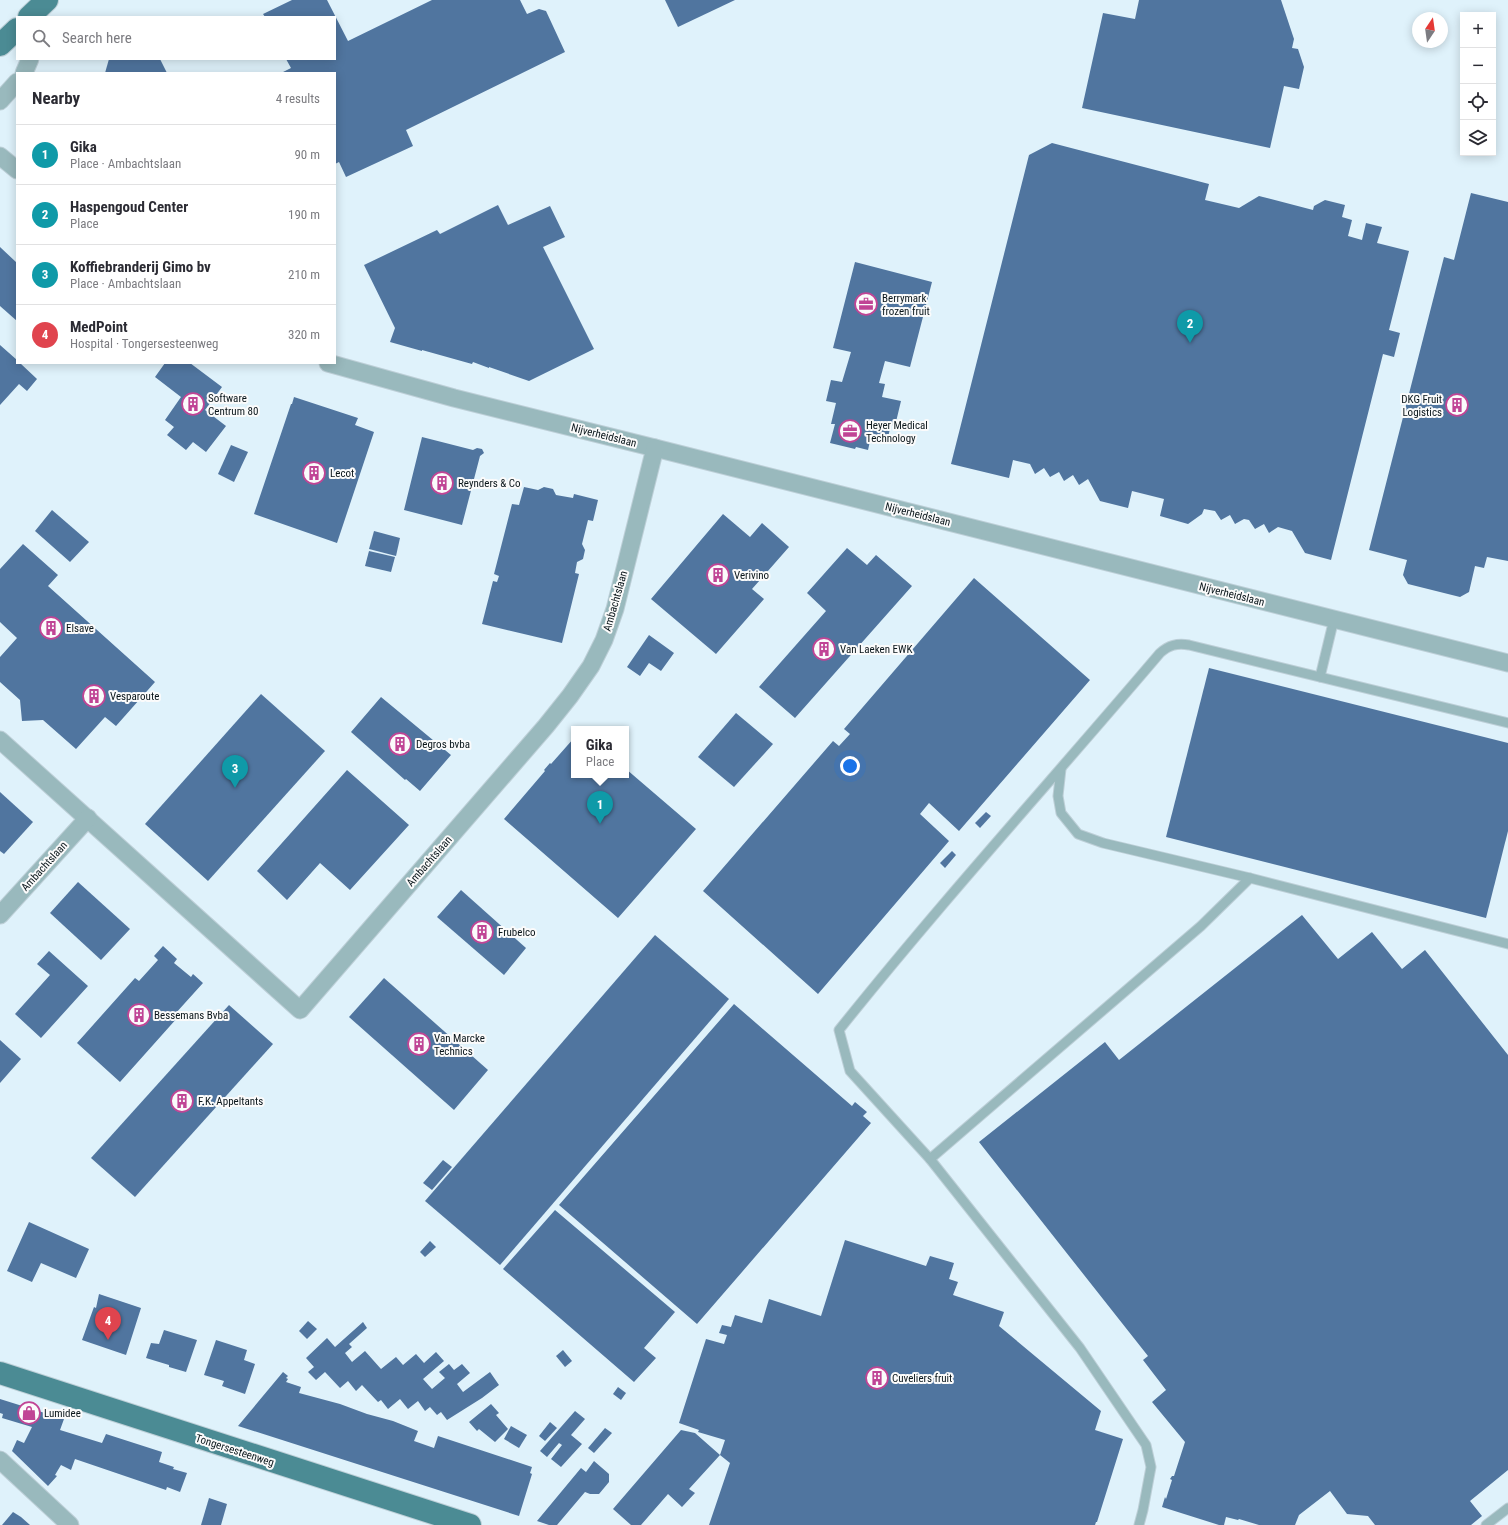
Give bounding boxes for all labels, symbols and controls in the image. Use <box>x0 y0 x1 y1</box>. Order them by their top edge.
north arrow <box>1412 12 1448 48</box>
map controls <box>1460 12 1496 156</box>
button: + <box>1460 12 1496 48</box>
search box <box>16 16 336 60</box>
icon: search <box>30 27 52 49</box>
text: Search here <box>62 29 132 47</box>
button: − <box>1460 48 1496 84</box>
button: locate <box>1460 84 1496 120</box>
text: Nearby <box>32 88 80 108</box>
text: 4 results <box>276 91 320 106</box>
button: layers <box>1460 120 1496 156</box>
text: Gika <box>70 138 97 156</box>
text: 1 <box>42 147 48 162</box>
text: 90 m <box>294 147 320 162</box>
text: Place · Ambachtslaan <box>70 156 181 171</box>
text: Haspengoud Center <box>70 198 188 216</box>
text: 2 <box>42 207 48 222</box>
text: 190 m <box>288 207 320 222</box>
text: Place <box>70 216 99 231</box>
text: Koffiebranderij Gimo bv <box>70 258 211 276</box>
text: 3 <box>42 267 48 282</box>
text: 210 m <box>288 267 320 282</box>
text: Place · Ambachtslaan <box>70 276 181 291</box>
office icon: Berrymark frozen fruit <box>853 291 879 317</box>
place label: Berrymark frozen fruit <box>882 292 930 318</box>
pin: 2 <box>1177 310 1203 343</box>
text: MedPoint <box>70 318 128 336</box>
text: 4 <box>42 327 48 342</box>
text: 320 m <box>288 327 320 342</box>
text: Hospital · Tongersesteenweg <box>70 336 219 351</box>
building icon: Software Centrum 80 <box>180 391 206 417</box>
place label: Software Centrum 80 <box>208 392 258 418</box>
building icon: DKG Fruit Logistics <box>1444 392 1470 418</box>
place label: DKG Fruit Logistics <box>1401 393 1442 419</box>
office icon: Heyer Medical Technology <box>837 418 863 444</box>
place label: Heyer Medical Technology <box>866 419 928 445</box>
street label: Nijverheidslaan <box>570 421 638 450</box>
building icon: Lecot <box>301 460 327 486</box>
place label: Lecot <box>330 467 354 480</box>
building icon: Reynders & Co <box>429 470 455 496</box>
place label: Reynders & Co <box>458 477 521 490</box>
street label: Nijverheidslaan <box>884 500 952 529</box>
building icon: Verivino <box>705 562 731 588</box>
street label: Ambachtslaan <box>601 569 630 633</box>
place label: Verivino <box>734 569 770 582</box>
street label: Nijverheidslaan <box>1198 580 1266 609</box>
building icon: Elsave <box>38 615 64 641</box>
place label: Elsave <box>66 622 94 635</box>
building icon: Van Laeken EWK <box>811 636 837 662</box>
place label: Van Laeken EWK <box>840 643 912 656</box>
building icon: Vesparoute <box>81 683 107 709</box>
place label: Vesparoute <box>110 690 159 703</box>
popup <box>571 726 629 778</box>
building icon: Degros bvba <box>387 731 413 757</box>
text: Gika <box>586 736 613 754</box>
place label: Degros bvba <box>416 738 470 751</box>
text: Place <box>586 754 614 769</box>
pin: 3 <box>222 755 248 788</box>
your location <box>840 756 860 776</box>
pin: 1 <box>587 791 613 824</box>
street label: Ambachtslaan <box>404 834 455 889</box>
street label: Ambachtslaan <box>19 839 70 894</box>
building icon: Frubelco <box>469 919 495 945</box>
place label: Frubelco <box>498 926 536 939</box>
building icon: Bessemans Bvba <box>126 1002 152 1028</box>
place label: Bessemans Bvba <box>154 1009 228 1022</box>
building icon: Van Marcke Technics <box>406 1031 432 1057</box>
place label: Van Marcke Technics <box>434 1032 485 1058</box>
building icon: F.K. Appeltants <box>169 1088 195 1114</box>
place label: F.K. Appeltants <box>198 1095 263 1108</box>
pin: 4 <box>95 1307 121 1340</box>
building icon: Cuveliers fruit <box>864 1365 890 1391</box>
place label: Cuveliers fruit <box>892 1372 952 1385</box>
shop icon: Lumidee <box>16 1400 42 1426</box>
place label: Lumidee <box>44 1407 81 1420</box>
street label: Tongersesteenweg <box>194 1432 276 1469</box>

